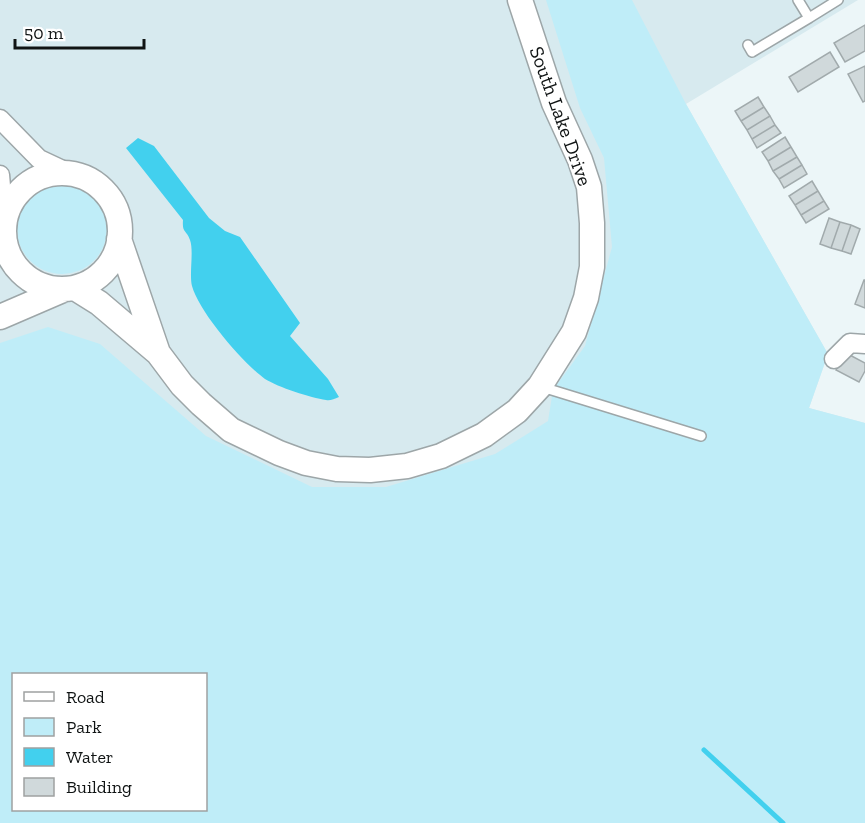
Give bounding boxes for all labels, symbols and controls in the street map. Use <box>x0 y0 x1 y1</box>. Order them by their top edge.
scale bar <box>15 12 144 50</box>
text: 50 m <box>24 22 64 44</box>
street label: South Lake Drive <box>525 43 597 189</box>
legend <box>12 673 207 811</box>
text: Road <box>66 686 105 708</box>
text: Park <box>66 716 102 738</box>
text: Water <box>66 746 113 768</box>
text: Building <box>66 776 132 798</box>

